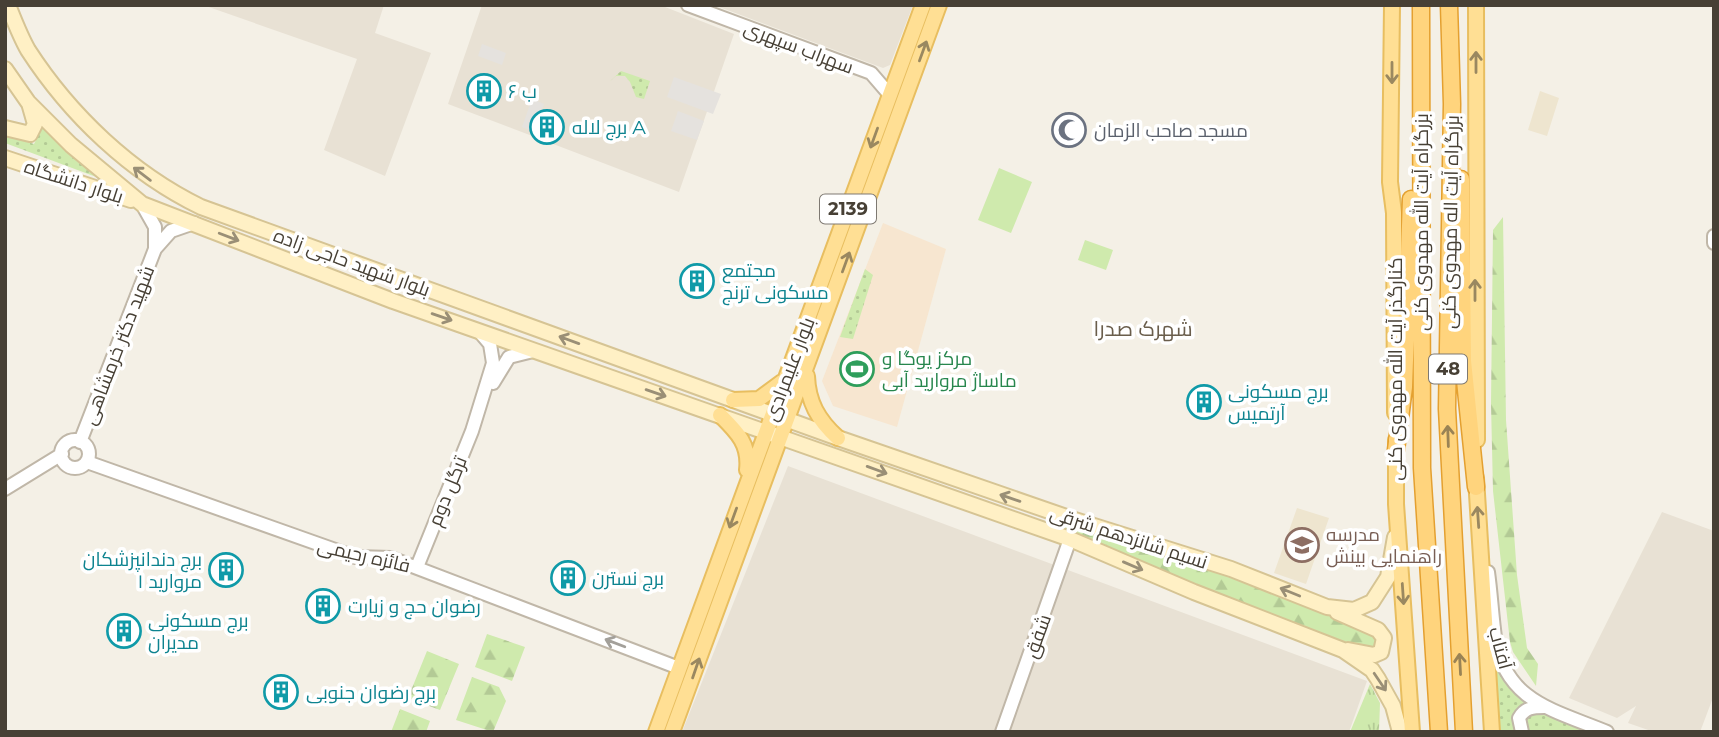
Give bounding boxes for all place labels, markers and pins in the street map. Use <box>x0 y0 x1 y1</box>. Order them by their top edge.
building icon: ب ۶ <box>465 72 503 110</box>
place label: ب ۶ <box>508 80 537 103</box>
building icon: برج لاله A <box>528 108 566 146</box>
mosque icon: مسجد صاحب الزمان <box>1050 111 1088 149</box>
place label: برج لاله A <box>572 116 646 141</box>
place label: مسجد صاحب الزمان <box>1094 119 1248 142</box>
place label: مجتمع مسکونی ترنج <box>722 259 829 306</box>
building icon: مجتمع مسکونی ترنج <box>678 262 716 300</box>
place label: مرکز یوگا و ماساژ مروارید آبی <box>882 347 1017 392</box>
sports icon: مرکز یوگا و ماساژ مروارید آبی <box>838 350 876 388</box>
place label: برج مسکونی آرتمیس <box>1228 380 1329 425</box>
building icon: برج مسکونی آرتمیس <box>1185 383 1223 421</box>
place label: مدرسه راهنمایی بینش <box>1326 523 1442 568</box>
school or university icon: مدرسه راهنمایی بینش <box>1283 526 1321 564</box>
place label: برج دندانپزشکان مروارید ۱ <box>83 548 202 593</box>
building icon: برج دندانپزشکان مروارید ۱ <box>207 551 245 589</box>
building icon: برج نسترن <box>549 559 587 597</box>
place label: برج نسترن <box>592 567 664 592</box>
building icon: رضوان حج و زیارت <box>304 587 342 625</box>
place label: رضوان حج و زیارت <box>348 595 481 620</box>
place label: برج مسکونی مدیران <box>148 609 249 654</box>
building icon: برج مسکونی مدیران <box>105 612 143 650</box>
building icon: برج رضوان جنوبی <box>262 673 300 711</box>
place label: برج رضوان جنوبی <box>306 681 436 706</box>

